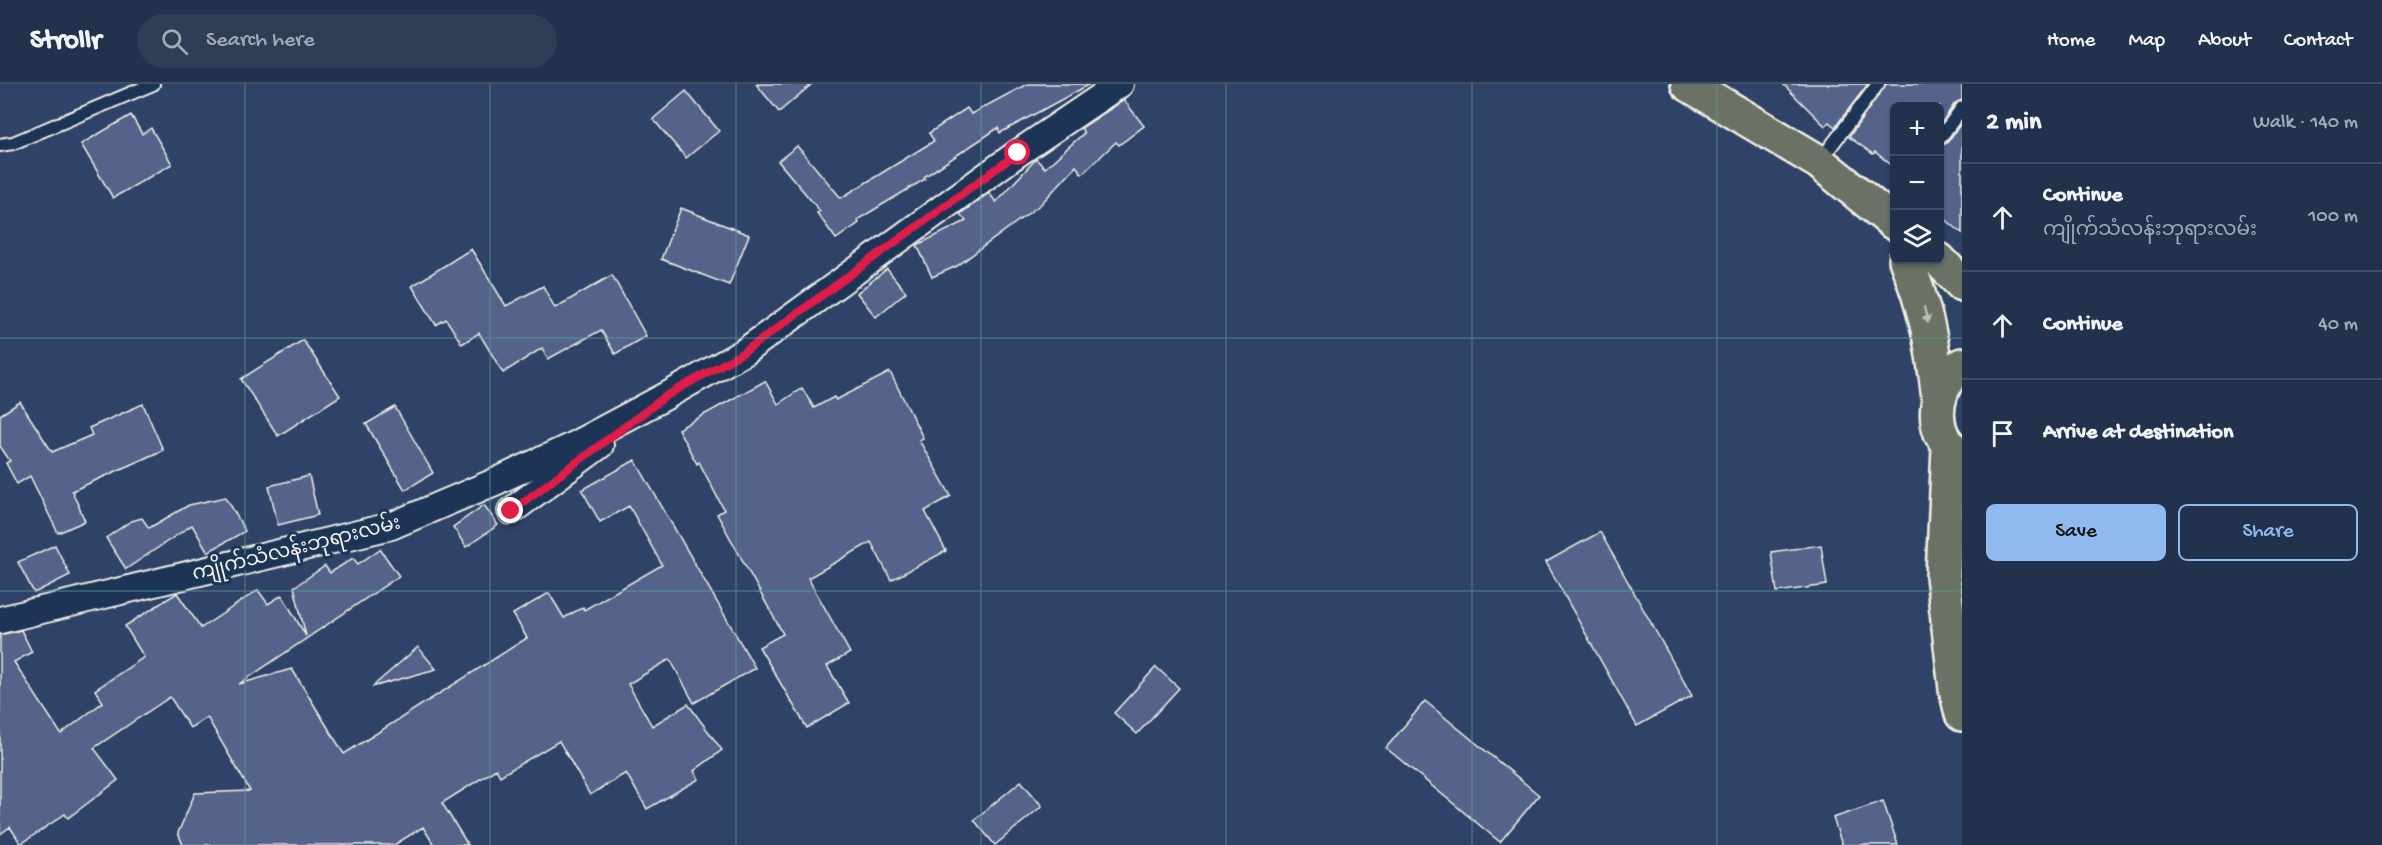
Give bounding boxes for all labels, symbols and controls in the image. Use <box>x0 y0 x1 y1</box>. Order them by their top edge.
search box <box>137 14 557 68</box>
text: Strollr <box>30 25 101 58</box>
icon: search <box>158 25 191 58</box>
text: Search here <box>206 28 315 54</box>
text: Home <box>2047 29 2095 54</box>
text: Map <box>2128 29 2165 54</box>
text: About <box>2198 29 2251 54</box>
text: Contact <box>2284 29 2352 54</box>
map controls <box>1890 102 1944 264</box>
button: + <box>1890 102 1944 156</box>
text: 2 min <box>1986 108 2041 139</box>
text: Walk · 140 m <box>2253 112 2358 135</box>
route start <box>1004 139 1030 165</box>
button: − <box>1890 156 1944 210</box>
text: Continue <box>2043 183 2123 209</box>
icon: ahead <box>1986 201 2019 234</box>
text: 100 m <box>2308 206 2358 229</box>
button: layers <box>1890 210 1944 264</box>
text: ကျိုက်သံလန်းဘုရားလမ်း <box>2043 220 2257 243</box>
one-way arrow <box>1921 305 1931 324</box>
icon: ahead <box>1986 309 2019 342</box>
text: Continue <box>2043 312 2123 338</box>
text: 40 m <box>2318 314 2358 337</box>
icon: arrive <box>1986 417 2019 450</box>
text: Arrive at destination <box>2043 420 2233 446</box>
route end <box>497 497 523 523</box>
button: Save <box>1986 504 2166 561</box>
button: Share <box>2178 504 2358 561</box>
street label: ကျိုက်သံလန်းဘုရားလမ်း <box>189 508 404 589</box>

